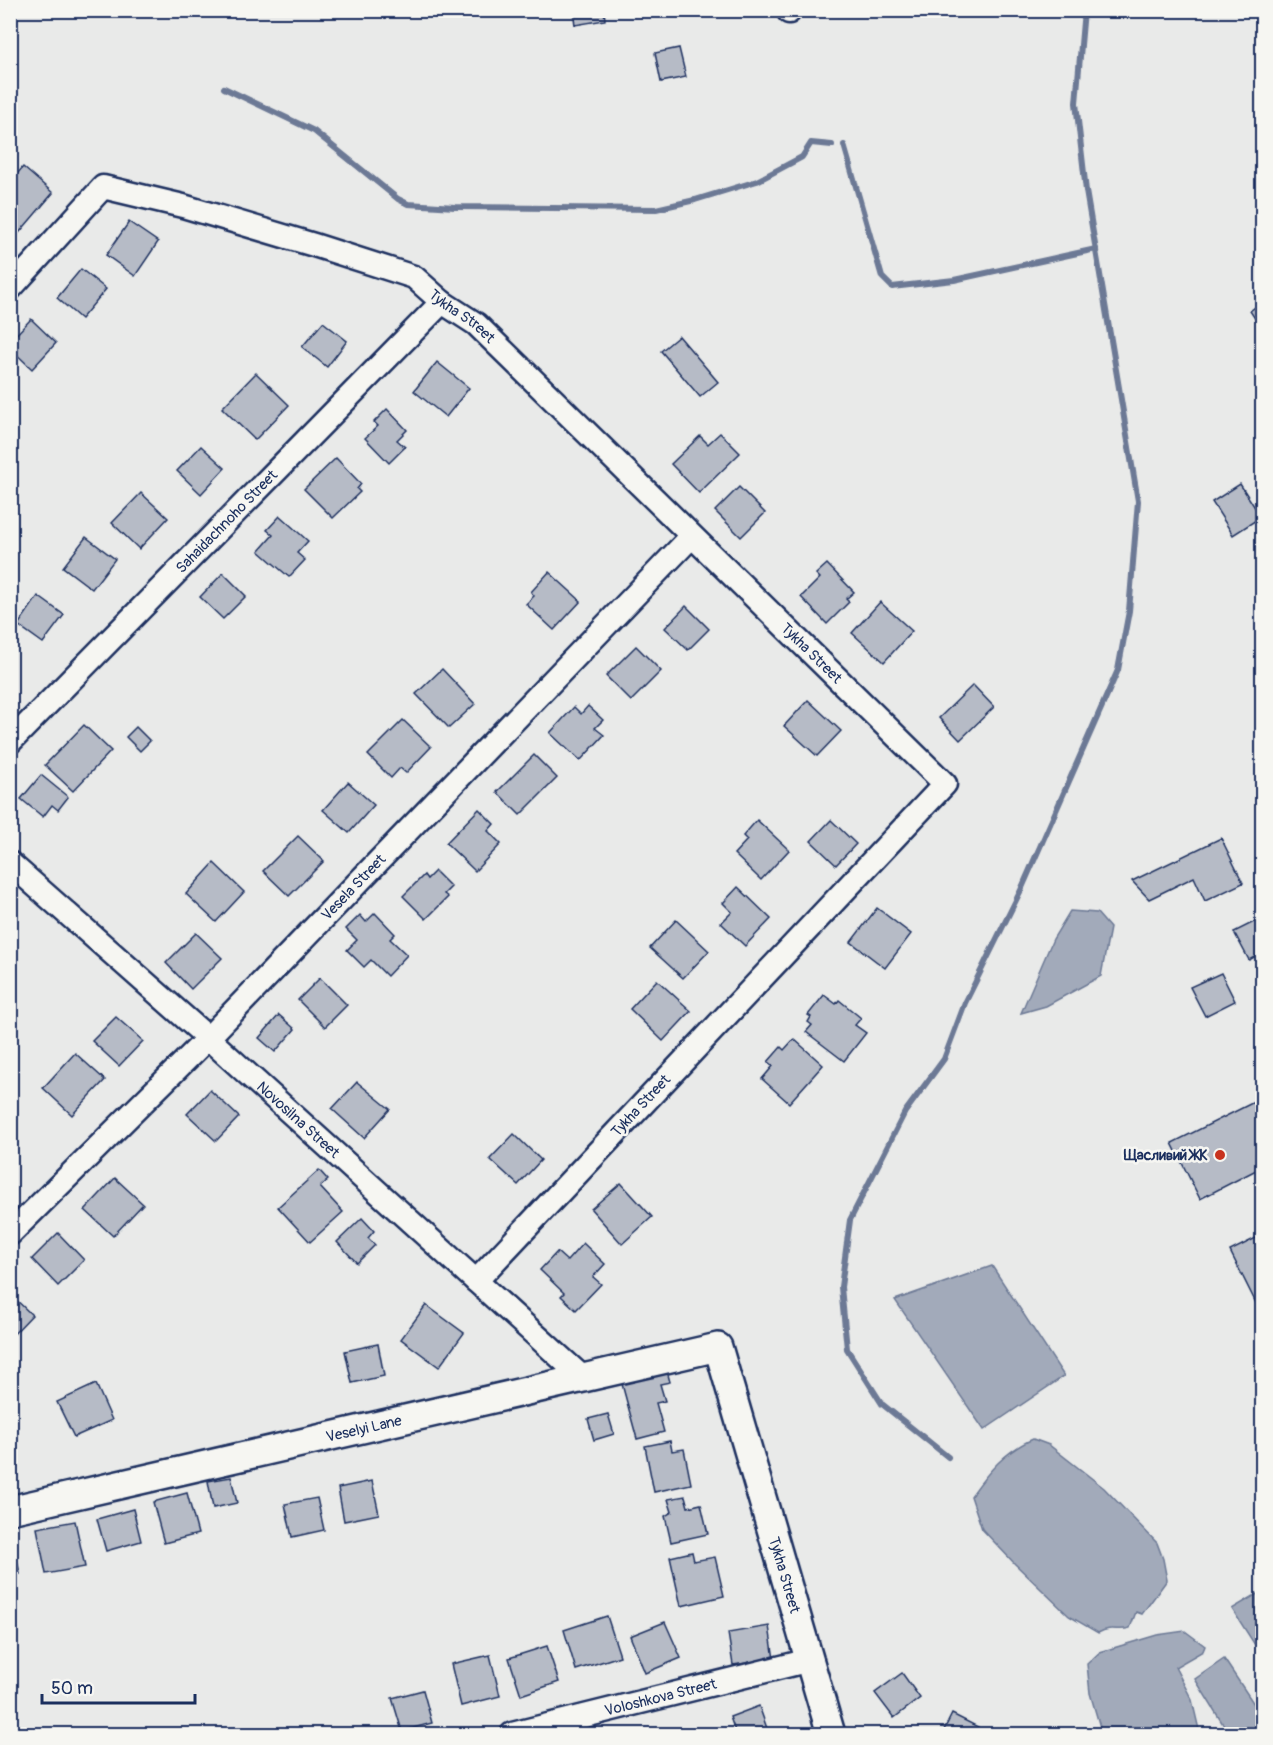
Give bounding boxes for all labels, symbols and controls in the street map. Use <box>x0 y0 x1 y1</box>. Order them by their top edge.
street label: Tykha Street <box>425 285 500 348</box>
street label: Sahaidachnoho Street <box>172 465 282 577</box>
street label: Tykha Street <box>777 619 847 688</box>
street label: Vesela Street <box>317 849 390 924</box>
street label: Tykha Street <box>607 1070 675 1141</box>
street label: Novosilna Street <box>253 1077 344 1163</box>
place label: Щасливий ЖК <box>1123 1146 1208 1165</box>
marker: Щасливий ЖК <box>1213 1148 1227 1162</box>
street label: Veselyi Lane <box>324 1410 404 1446</box>
street label: Tykha Street <box>764 1535 805 1616</box>
scale bar <box>42 1667 195 1705</box>
street label: Voloshkova Street <box>603 1674 719 1720</box>
text: 50 m <box>51 1677 93 1700</box>

